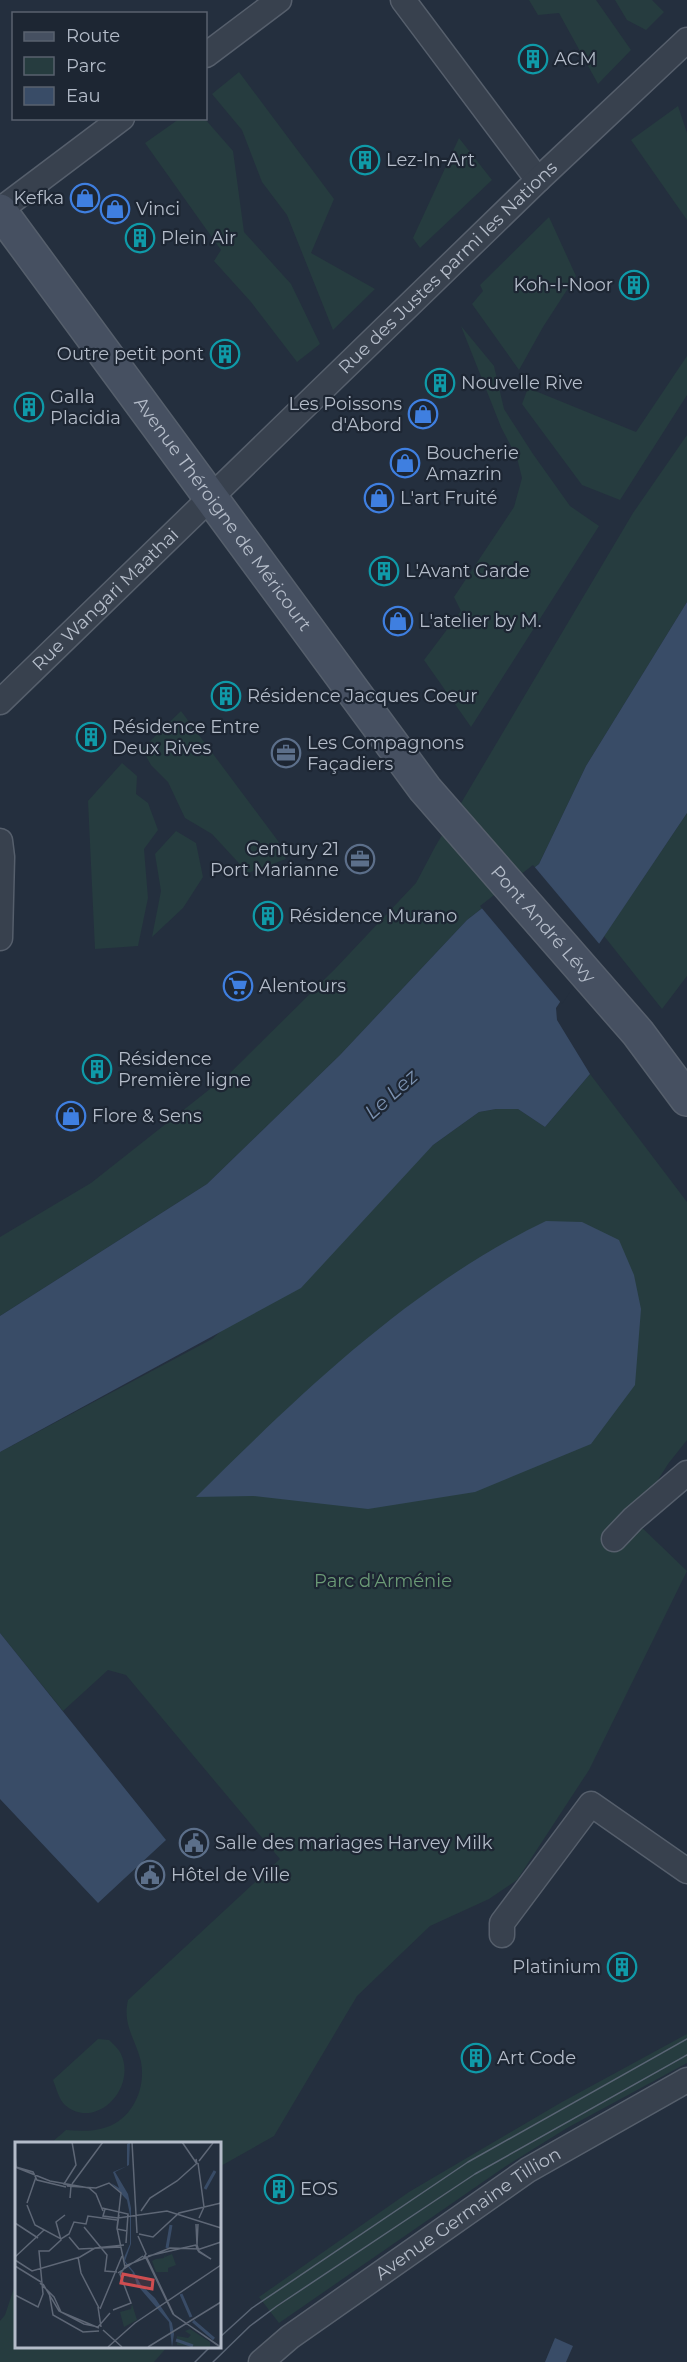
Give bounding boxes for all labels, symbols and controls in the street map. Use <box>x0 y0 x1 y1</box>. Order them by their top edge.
legend <box>12 12 207 120</box>
text: Route <box>66 25 120 47</box>
building icon: ACM <box>517 43 549 75</box>
place label: ACM <box>554 48 597 70</box>
text: Parc <box>66 55 106 77</box>
text: Eau <box>66 85 101 107</box>
building icon: Lez-In-Art <box>349 144 381 176</box>
place label: Lez-In-Art <box>386 149 475 171</box>
street label: Rue des Justes parmi les Nations <box>334 156 562 378</box>
shop icon: Kefka <box>69 182 101 214</box>
place label: Kefka <box>13 187 64 209</box>
shop icon: Vinci <box>99 193 131 225</box>
place label: Vinci <box>136 198 180 220</box>
building icon: Plein Air <box>124 222 156 254</box>
place label: Plein Air <box>161 227 236 249</box>
building icon: Koh-I-Noor <box>618 269 650 301</box>
place label: Koh-I-Noor <box>514 274 613 296</box>
building icon: Outre petit pont <box>209 338 241 370</box>
place label: Outre petit pont <box>57 343 204 365</box>
building icon: Nouvelle Rive <box>424 367 456 399</box>
place label: Nouvelle Rive <box>461 372 583 394</box>
place label: Galla Placidia <box>50 386 121 429</box>
building icon: Galla Placidia <box>13 391 45 423</box>
street label: Avenue Théroigne de Méricourt <box>129 392 316 635</box>
place label: Les Poissons d'Abord <box>289 393 402 436</box>
shop icon: Les Poissons d'Abord <box>407 398 439 430</box>
place label: Boucherie Amazrin <box>426 442 519 485</box>
shop icon: Boucherie Amazrin <box>389 447 421 479</box>
shop icon: L'art Fruité <box>363 482 395 514</box>
place label: L'art Fruité <box>400 487 498 509</box>
street label: Rue Wangari Maathai <box>28 524 183 676</box>
building icon: L'Avant Garde <box>368 555 400 587</box>
place label: L'Avant Garde <box>405 560 530 582</box>
shop icon: L'atelier by M. <box>382 605 414 637</box>
place label: L'atelier by M. <box>419 610 542 632</box>
building icon: Résidence Jacques Coeur <box>210 680 242 712</box>
place label: Résidence Jacques Coeur <box>247 685 477 707</box>
place label: Résidence Entre Deux Rives <box>112 716 260 759</box>
building icon: Résidence Entre Deux Rives <box>75 721 107 753</box>
place label: Les Compagnons Façadiers <box>307 732 464 775</box>
office icon: Les Compagnons Façadiers <box>270 737 302 769</box>
place label: Century 21 Port Marianne <box>210 838 339 881</box>
office icon: Century 21 Port Marianne <box>344 843 376 875</box>
street label: Pont André Lévy <box>486 861 600 988</box>
building icon: Résidence Murano <box>252 900 284 932</box>
place label: Résidence Murano <box>289 905 457 927</box>
supermarket icon: Alentours <box>222 970 254 1002</box>
place label: Alentours <box>259 975 346 997</box>
place label: Résidence Première ligne <box>118 1048 251 1091</box>
building icon: Résidence Première ligne <box>81 1053 113 1085</box>
water label: Le Lez <box>360 1064 423 1124</box>
shop icon: Flore & Sens <box>55 1100 87 1132</box>
place label: Flore & Sens <box>92 1105 202 1127</box>
park label: Parc d'Arménie <box>314 1570 452 1592</box>
public building icon: Salle des mariages Harvey Milk <box>178 1827 210 1859</box>
place label: Salle des mariages Harvey Milk <box>215 1832 493 1854</box>
public building icon: Hôtel de Ville <box>134 1859 166 1891</box>
place label: Hôtel de Ville <box>171 1864 290 1886</box>
building icon: Platinium <box>606 1951 638 1983</box>
place label: Platinium <box>512 1956 601 1978</box>
building icon: Art Code <box>460 2042 492 2074</box>
place label: Art Code <box>497 2047 576 2069</box>
inset map <box>15 2142 220 2347</box>
street label: Avenue Germaine Tillion <box>371 2143 565 2285</box>
building icon: EOS <box>263 2173 295 2205</box>
place label: EOS <box>300 2178 338 2200</box>

